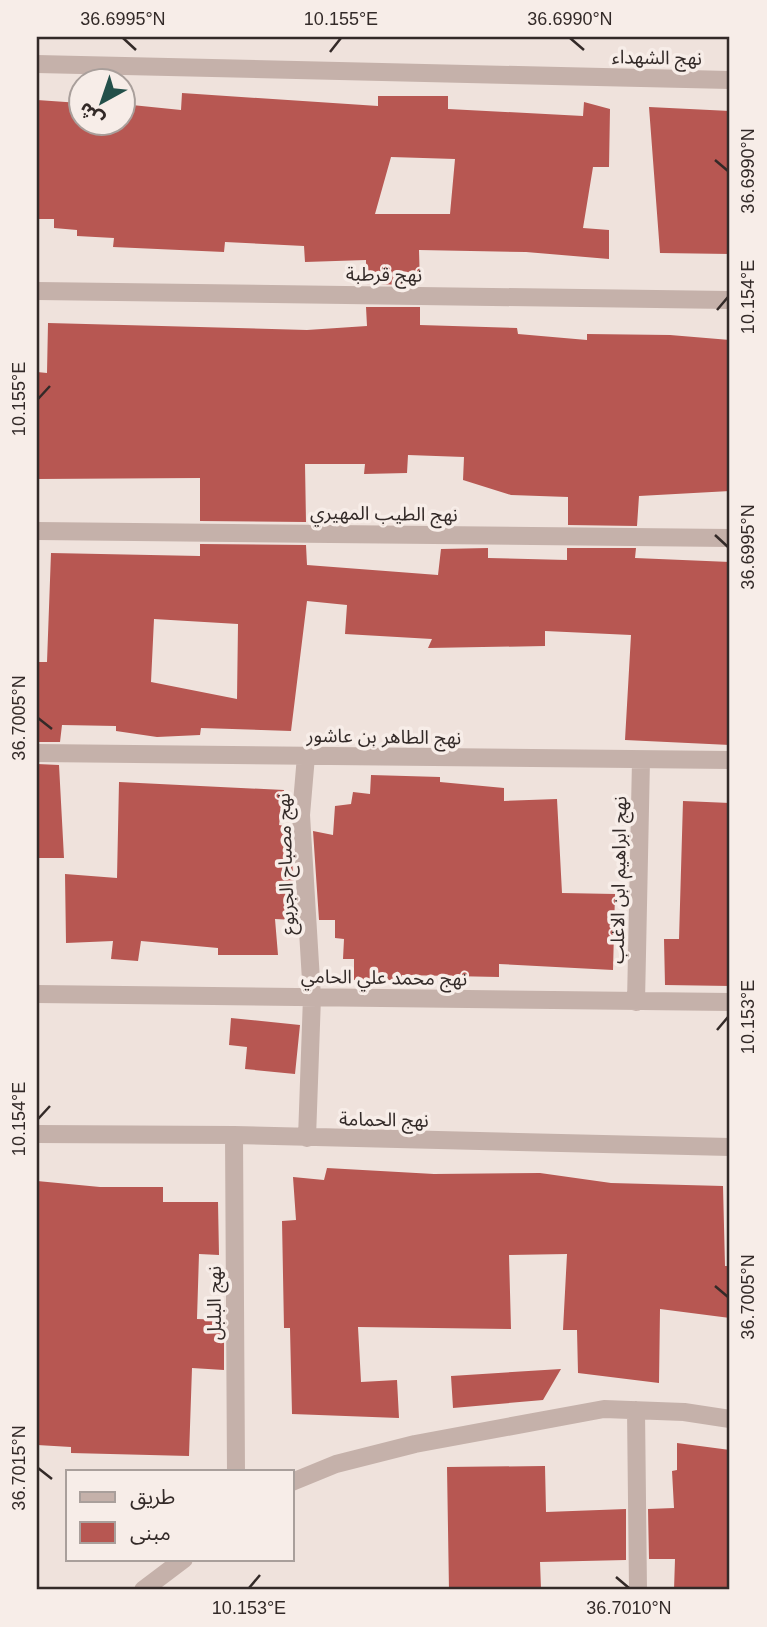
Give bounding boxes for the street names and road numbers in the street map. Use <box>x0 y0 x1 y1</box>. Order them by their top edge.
street label: نهج الشهداء <box>612 46 702 73</box>
street label: نهج قرطبة <box>346 263 422 290</box>
street label: نهج الطيب المهيري <box>310 502 458 530</box>
street label: نهج الطاهر بن عاشور <box>305 725 462 752</box>
street label: نهج مصباح الجربوع <box>273 792 302 935</box>
street label: نهج ابراهيم ابن الاغلب <box>607 796 634 964</box>
street label: نهج محمد علي الحامي <box>301 966 467 994</box>
street label: نهج الحمامة <box>339 1108 429 1135</box>
street label: نهج البلبل <box>204 1266 229 1340</box>

